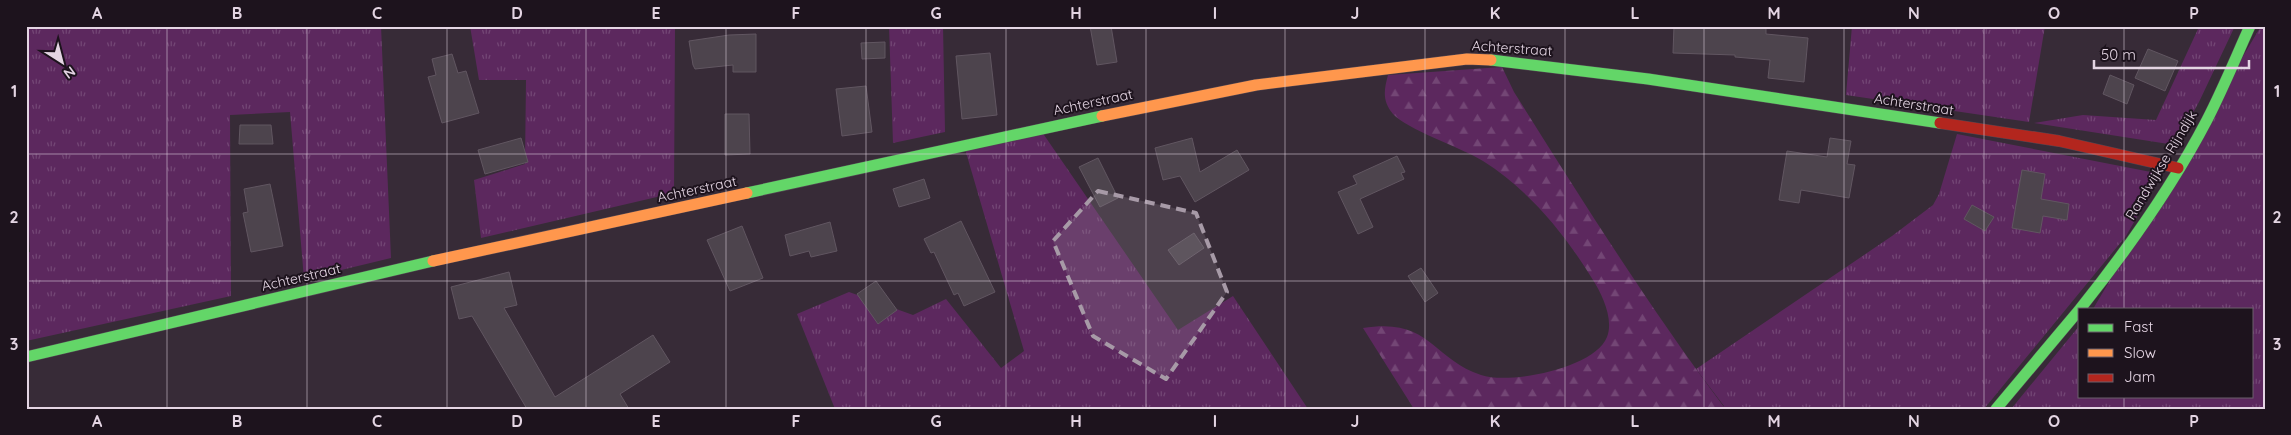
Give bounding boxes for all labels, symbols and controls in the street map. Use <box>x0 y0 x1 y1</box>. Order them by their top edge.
text: A <box>92 3 103 23</box>
text: B <box>232 3 242 23</box>
text: C <box>372 3 382 23</box>
text: D <box>511 3 523 23</box>
text: E <box>651 3 661 23</box>
text: F <box>792 3 801 23</box>
text: G <box>930 3 942 23</box>
text: H <box>1070 3 1082 23</box>
text: I <box>1213 3 1217 23</box>
text: J <box>1351 3 1359 23</box>
text: K <box>1490 3 1500 23</box>
text: L <box>1631 3 1640 23</box>
text: M <box>1767 3 1781 23</box>
text: N <box>1908 3 1920 23</box>
text: O <box>2048 3 2060 23</box>
text: P <box>2189 3 2199 23</box>
street label: Achterstraat <box>1471 36 1553 60</box>
north arrow <box>38 38 88 88</box>
scale bar <box>2094 38 2248 70</box>
text: 50 m <box>2101 45 2136 64</box>
text: N <box>60 62 79 83</box>
text: 1 <box>11 81 17 101</box>
text: 1 <box>2274 81 2280 101</box>
street label: Achterstraat <box>1052 85 1135 119</box>
street label: Achterstraat <box>1873 89 1955 119</box>
street label: Randwijkse Rijndijk <box>2121 107 2201 223</box>
street label: Achterstraat <box>656 172 739 206</box>
text: 2 <box>9 207 19 227</box>
text: 2 <box>2272 207 2282 227</box>
street label: Achterstraat <box>260 259 343 295</box>
legend <box>2078 308 2254 398</box>
text: Fast <box>2124 317 2153 336</box>
text: 3 <box>10 334 18 354</box>
text: 3 <box>2273 334 2281 354</box>
text: Slow <box>2124 343 2156 362</box>
text: Jam <box>2124 367 2155 386</box>
text: A <box>92 411 103 431</box>
text: B <box>232 411 242 431</box>
text: C <box>372 411 382 431</box>
text: D <box>511 411 523 431</box>
text: E <box>651 411 661 431</box>
text: F <box>792 411 801 431</box>
text: G <box>930 411 942 431</box>
text: H <box>1070 411 1082 431</box>
text: I <box>1213 411 1217 431</box>
text: J <box>1351 411 1359 431</box>
text: K <box>1490 411 1500 431</box>
text: L <box>1631 411 1640 431</box>
text: M <box>1767 411 1781 431</box>
text: N <box>1908 411 1920 431</box>
text: O <box>2048 411 2060 431</box>
text: P <box>2189 411 2199 431</box>

